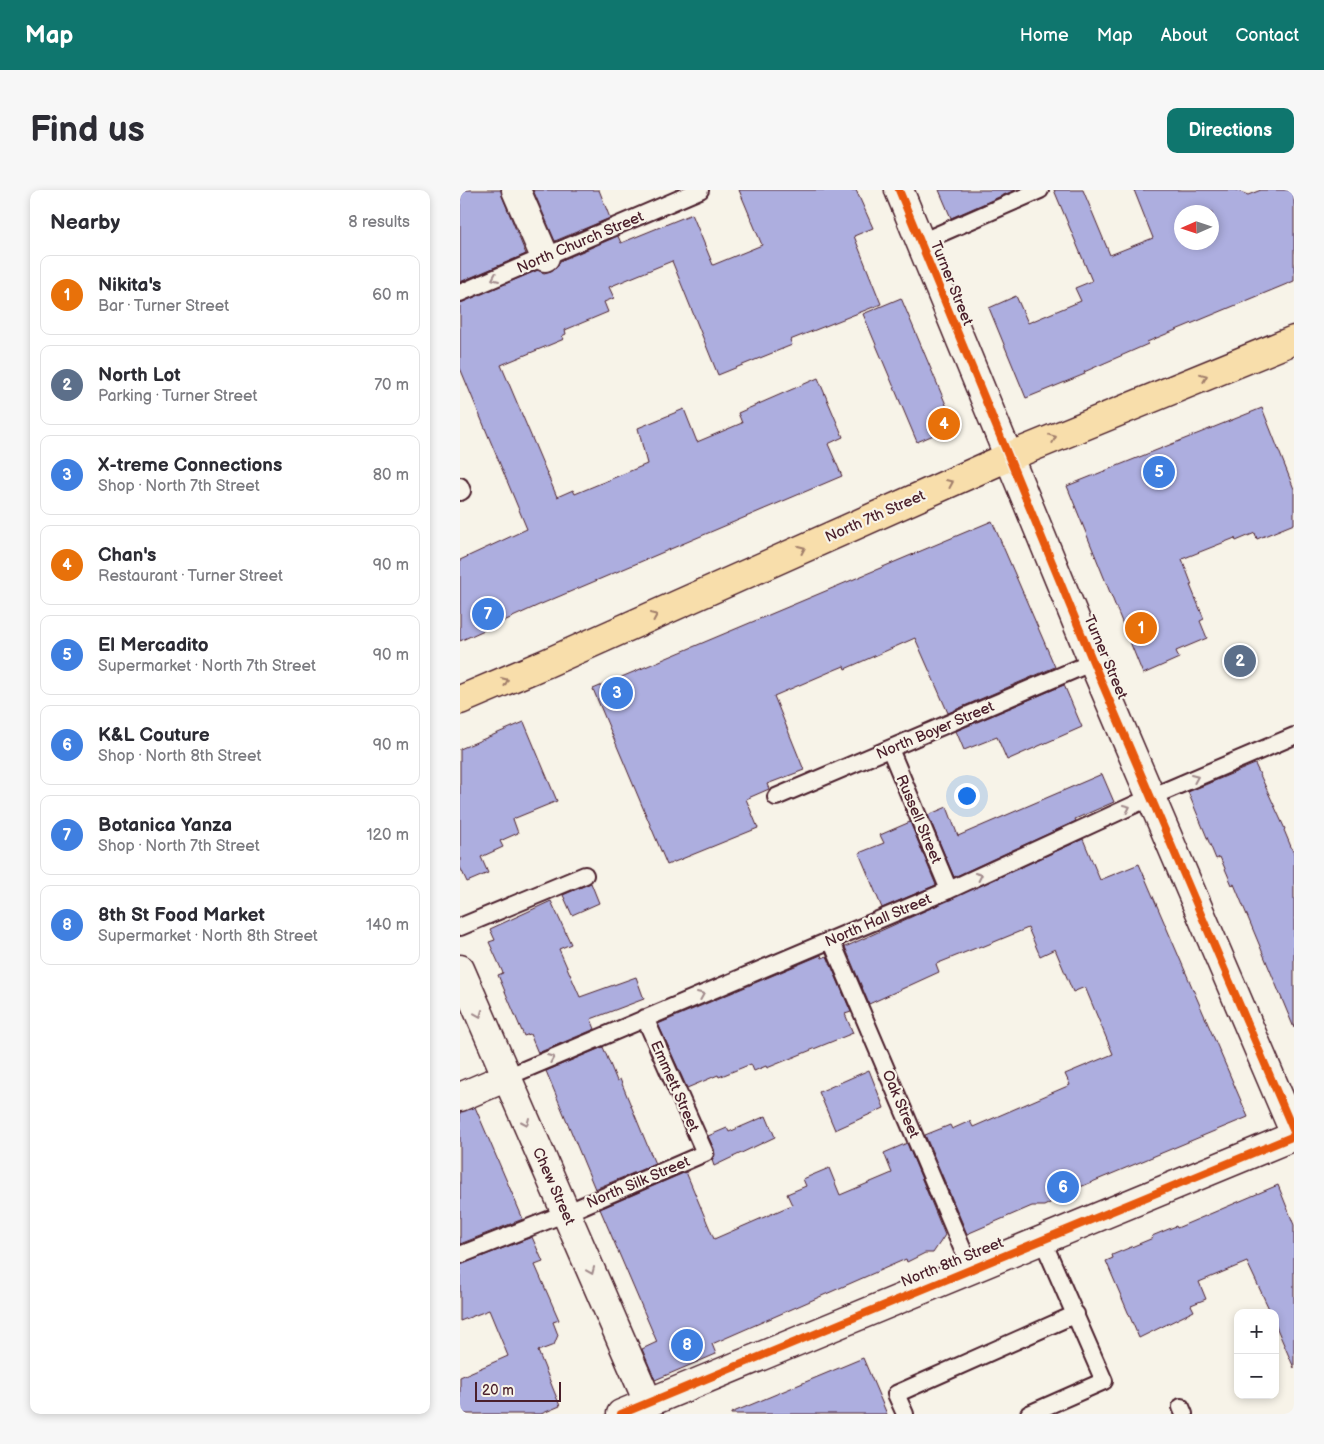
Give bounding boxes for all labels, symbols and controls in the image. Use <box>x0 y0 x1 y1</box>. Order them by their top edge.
text: Map <box>25 21 73 50</box>
text: Home <box>1020 25 1069 46</box>
text: Map <box>1097 25 1133 46</box>
text: About <box>1161 25 1208 46</box>
text: Contact <box>1236 25 1299 46</box>
button: Directions <box>1167 108 1294 153</box>
text: Find us <box>30 109 145 152</box>
north arrow <box>1174 205 1219 250</box>
street label: North Church Street <box>514 207 647 278</box>
text: Nearby <box>50 210 120 235</box>
text: 8 results <box>348 213 410 232</box>
street label: Turner Street <box>926 238 977 329</box>
one-way arrow <box>491 272 500 283</box>
text: Nikita's <box>98 274 161 297</box>
text: 1 <box>64 286 70 305</box>
text: 60 m <box>372 286 409 305</box>
text: Bar · Turner Street <box>98 297 229 316</box>
text: North Lot <box>98 364 181 387</box>
one-way arrow <box>1199 373 1208 383</box>
text: 2 <box>62 376 72 395</box>
text: 70 m <box>374 376 409 395</box>
text: Parking · Turner Street <box>98 387 257 406</box>
pin: 4 <box>928 405 960 443</box>
one-way arrow <box>1048 434 1057 445</box>
pin: 5 <box>1143 453 1175 491</box>
text: X-treme Connections <box>98 454 282 477</box>
text: 3 <box>62 466 72 485</box>
text: 80 m <box>373 466 409 485</box>
text: Shop · North 7th Street <box>98 477 260 496</box>
one-way arrow <box>945 478 954 489</box>
street label: North 7th Street <box>822 486 928 547</box>
text: Chan's <box>98 544 156 567</box>
one-way arrow <box>797 545 806 556</box>
text: 4 <box>62 556 72 575</box>
text: 90 m <box>373 556 409 575</box>
text: Restaurant · Turner Street <box>98 567 283 586</box>
pin: 7 <box>472 595 504 633</box>
pin: 1 <box>1125 609 1157 647</box>
one-way arrow <box>649 611 658 622</box>
street label: Turner Street <box>1079 612 1132 702</box>
text: El Mercadito <box>98 634 209 657</box>
pin: 2 <box>1224 642 1256 680</box>
text: 5 <box>62 646 72 665</box>
text: 90 m <box>373 646 409 665</box>
text: Supermarket · North 7th Street <box>98 657 316 676</box>
pin: 3 <box>601 674 633 712</box>
one-way arrow <box>500 677 509 688</box>
street label: North Boyer Street <box>873 697 997 764</box>
text: K&L Couture <box>98 724 210 747</box>
text: 6 <box>62 736 72 755</box>
text: 90 m <box>373 736 409 755</box>
text: Shop · North 8th Street <box>98 747 262 766</box>
street label: Russell Street <box>891 772 946 867</box>
one-way arrow <box>1191 774 1199 784</box>
your location <box>954 783 980 809</box>
one-way arrow <box>1122 804 1131 815</box>
text: Botanica Yanza <box>98 814 232 837</box>
text: 7 <box>63 826 71 845</box>
text: 120 m <box>366 826 409 845</box>
text: Shop · North 7th Street <box>98 837 260 856</box>
one-way arrow <box>974 871 983 882</box>
street label: North Hall Street <box>822 889 934 951</box>
text: 8th St Food Market <box>98 904 265 927</box>
text: 8 <box>62 916 72 935</box>
text: 140 m <box>366 916 409 935</box>
text: Supermarket · North 8th Street <box>98 927 318 946</box>
one-way arrow <box>696 991 705 1001</box>
one-way arrow <box>473 1009 484 1018</box>
street label: Emmett Street <box>646 1038 703 1135</box>
one-way arrow <box>546 1054 555 1065</box>
street label: Oak Street <box>878 1067 924 1141</box>
one-way arrow <box>520 1117 531 1126</box>
street label: Chew Street <box>528 1144 579 1228</box>
street label: North Silk Street <box>584 1152 693 1213</box>
pin: 6 <box>1047 1168 1079 1206</box>
street label: North 8th Street <box>898 1233 1007 1292</box>
one-way arrow <box>584 1266 595 1275</box>
map controls <box>1234 1309 1279 1399</box>
button: + <box>1234 1309 1279 1354</box>
pin: 8 <box>671 1326 703 1364</box>
button: − <box>1234 1354 1279 1399</box>
scale bar <box>475 1379 561 1402</box>
text: 20 m <box>482 1382 514 1399</box>

